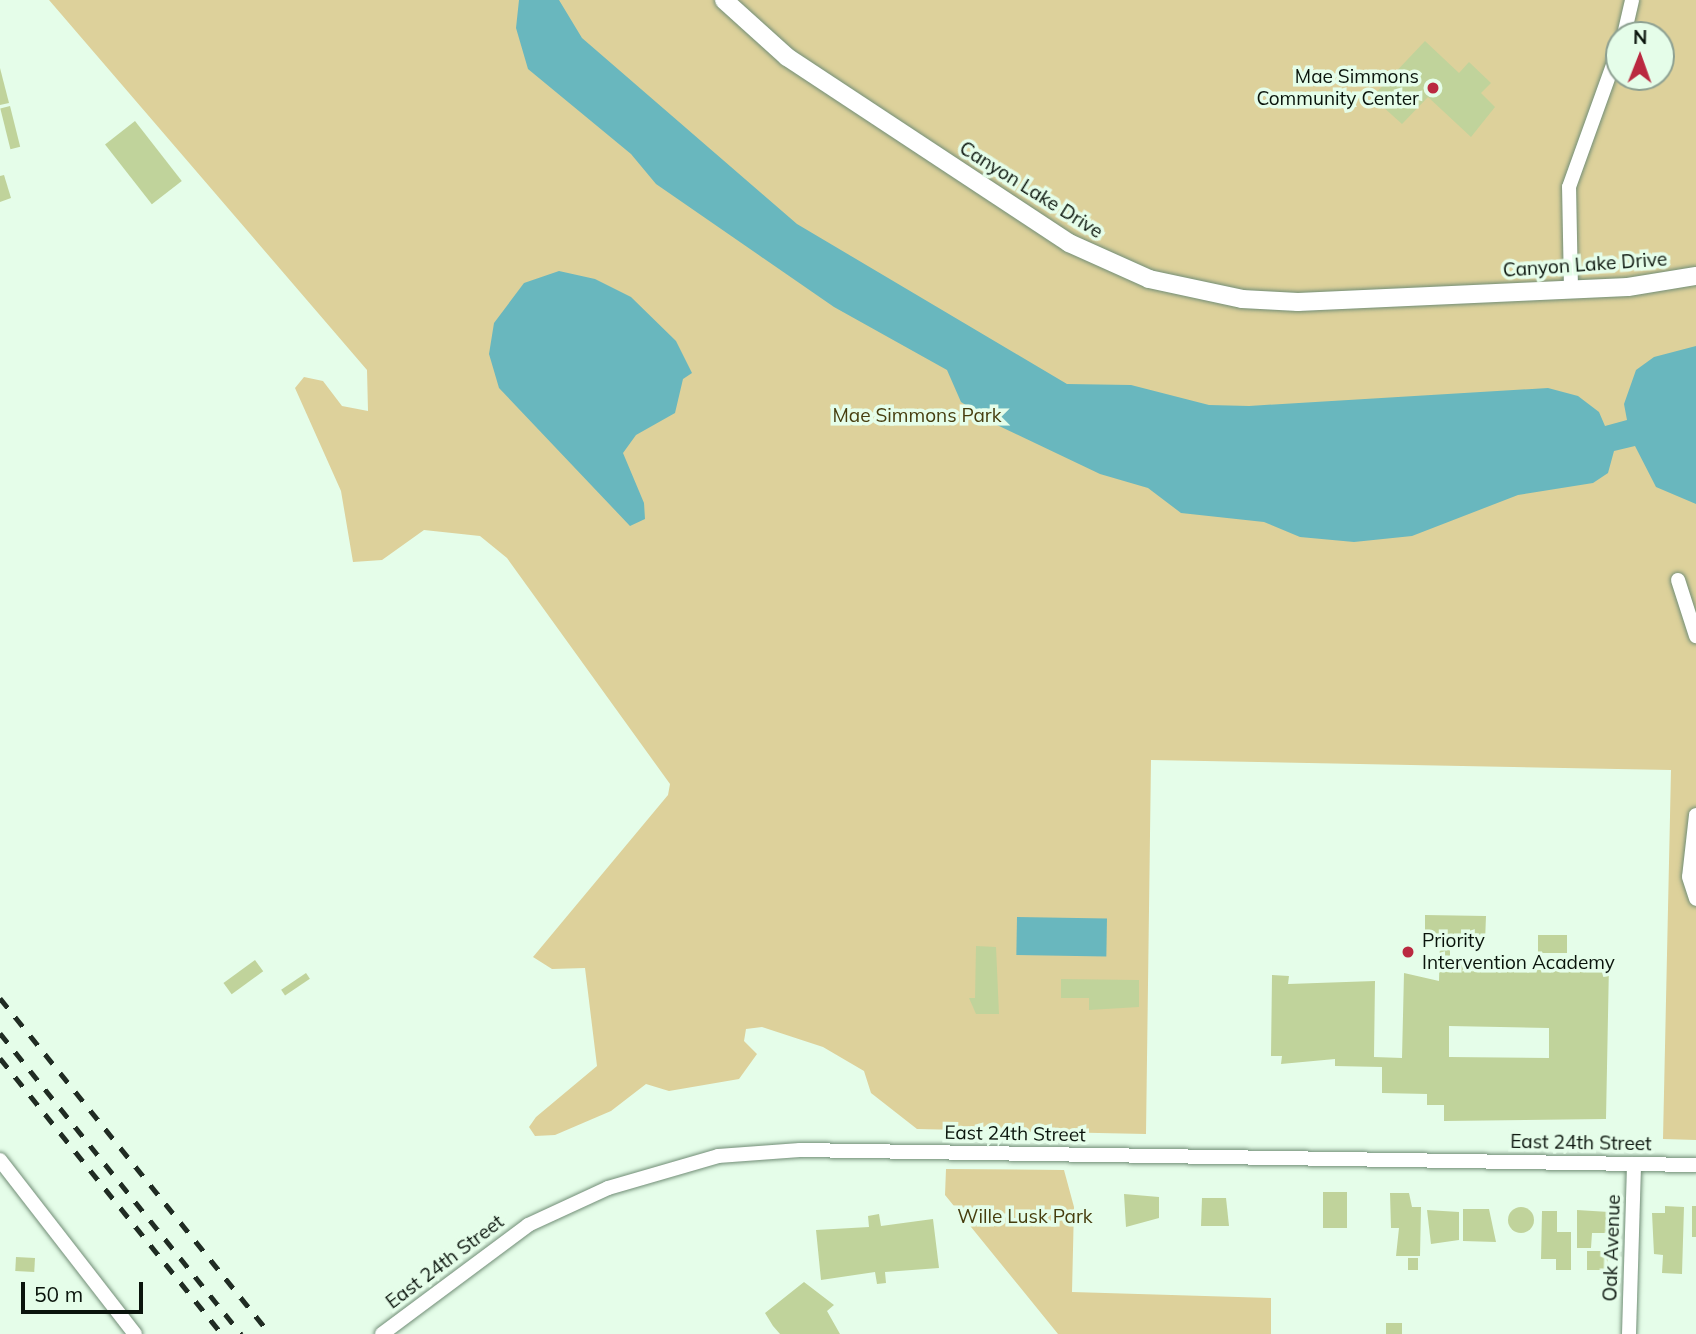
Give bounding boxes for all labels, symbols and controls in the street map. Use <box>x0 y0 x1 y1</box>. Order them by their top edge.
north arrow <box>1605 21 1675 91</box>
text: N <box>1633 25 1648 49</box>
place label: Mae Simmons Community Center <box>1256 66 1419 110</box>
marker: Mae Simmons Community Center <box>1425 80 1441 96</box>
street label: Canyon Lake Drive <box>955 137 1107 243</box>
street label: Canyon Lake Drive <box>1502 248 1668 282</box>
park label: Mae Simmons Park <box>832 405 1002 427</box>
place label: Priority Intervention Academy <box>1422 930 1615 974</box>
marker: Priority Intervention Academy <box>1400 944 1416 960</box>
street label: East 24th Street <box>944 1121 1086 1147</box>
street label: East 24th Street <box>1510 1130 1652 1156</box>
street label: Oak Avenue <box>1599 1194 1625 1302</box>
park label: Wille Lusk Park <box>957 1206 1093 1228</box>
street label: East 24th Street <box>382 1210 508 1314</box>
scale bar <box>24 1268 147 1312</box>
text: 50 m <box>34 1281 83 1307</box>

